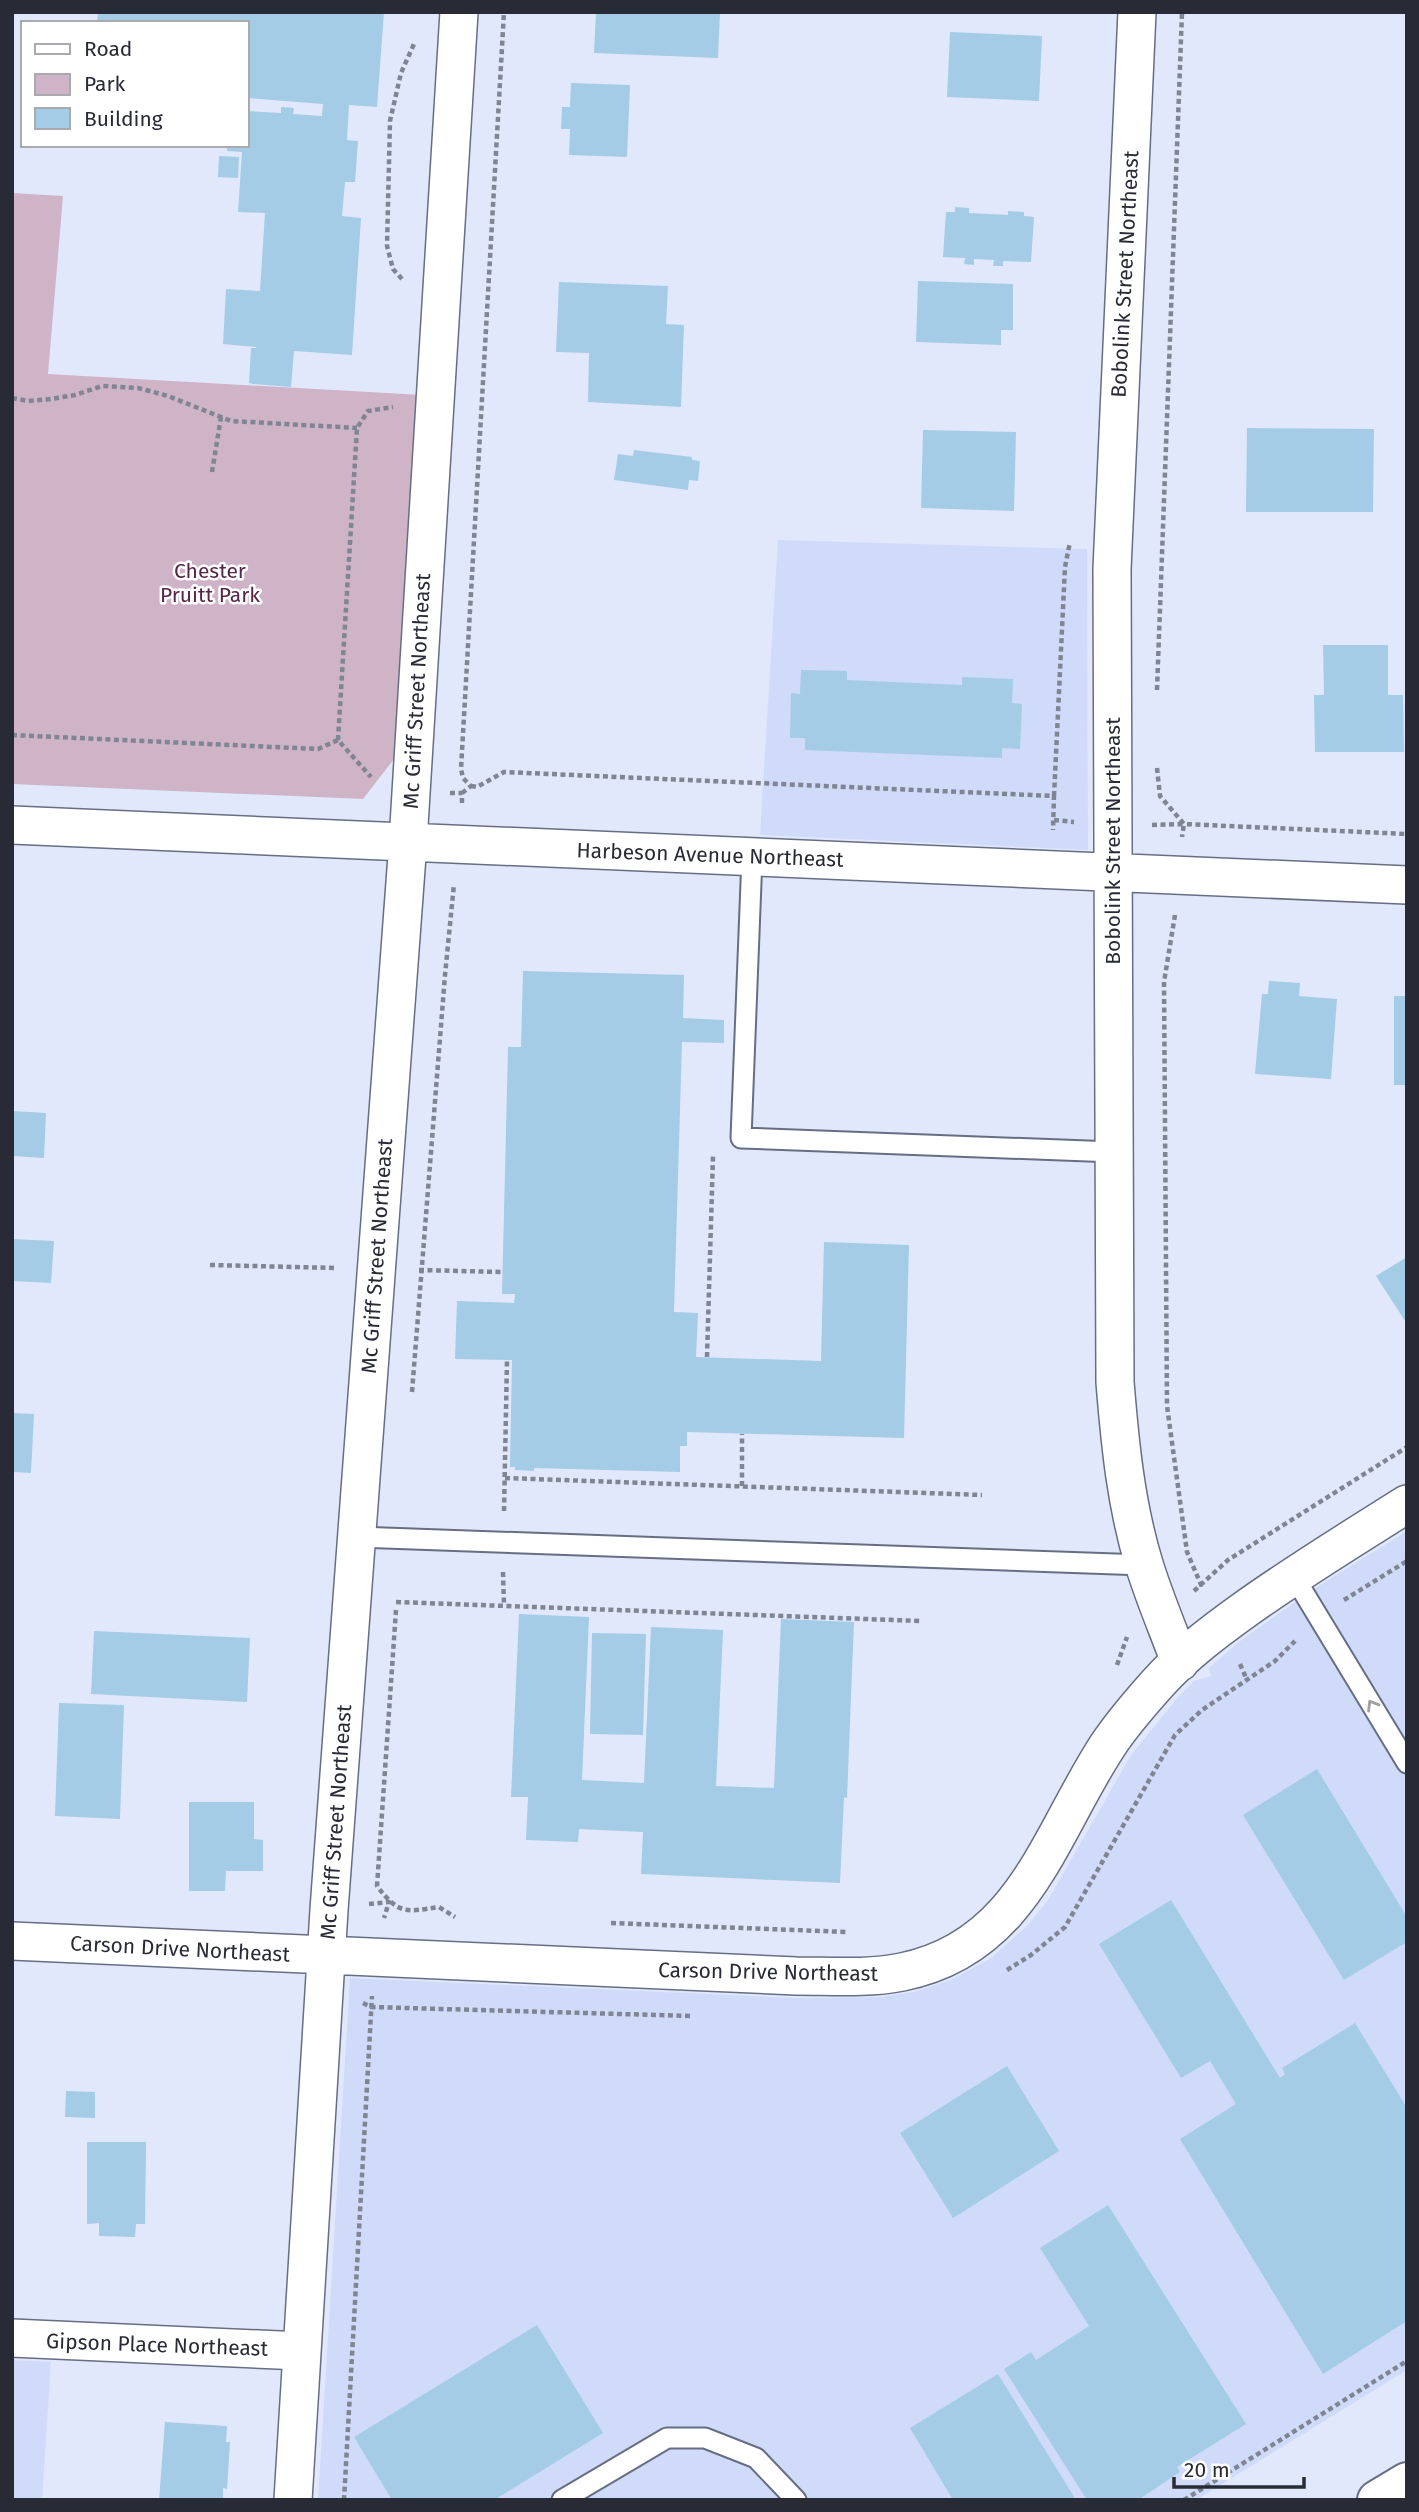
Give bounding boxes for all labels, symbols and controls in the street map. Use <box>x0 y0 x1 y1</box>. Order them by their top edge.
legend <box>21 21 248 147</box>
text: Road <box>84 36 132 62</box>
text: Park <box>84 71 126 97</box>
text: Building <box>84 106 163 132</box>
street label: Bobolink Street Northeast <box>1106 149 1144 398</box>
park label: Chester Pruitt Park <box>160 558 260 608</box>
street label: Mc Griff Street Northeast <box>398 572 436 809</box>
street label: Bobolink Street Northeast <box>1100 717 1126 965</box>
street label: Harbeson Avenue Northeast <box>576 837 844 873</box>
street label: Mc Griff Street Northeast <box>356 1137 398 1375</box>
one-way arrow <box>1367 1699 1380 1712</box>
street label: Mc Griff Street Northeast <box>315 1703 357 1941</box>
street label: Carson Drive Northeast <box>69 1930 291 1968</box>
street label: Carson Drive Northeast <box>658 1957 879 1987</box>
street label: Gipson Place Northeast <box>46 2328 269 2362</box>
scale bar <box>1174 2446 1304 2490</box>
text: 20 m <box>1184 2457 1230 2483</box>

